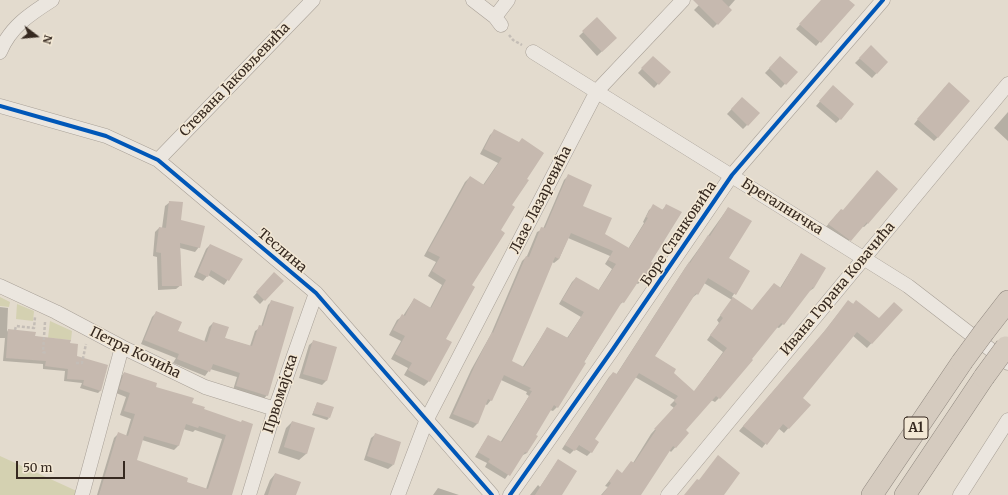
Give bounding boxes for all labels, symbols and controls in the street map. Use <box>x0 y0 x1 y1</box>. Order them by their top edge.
north arrow <box>16 16 56 56</box>
street label: Стевана Јаковљевића <box>176 20 294 140</box>
text: N <box>40 33 55 45</box>
street label: Лазе Лазаревића <box>507 144 575 256</box>
street label: Брегалничка <box>738 175 826 239</box>
street label: Боре Станковића <box>638 178 720 290</box>
street label: Ивана Горана Ковачића <box>777 219 899 359</box>
street label: Теслина <box>254 226 310 276</box>
street label: Петра Кочића <box>87 324 183 382</box>
street label: Првомајска <box>260 352 302 436</box>
road number: A1 <box>904 417 928 439</box>
scale bar <box>18 453 127 479</box>
text: 50 m <box>23 460 52 475</box>

